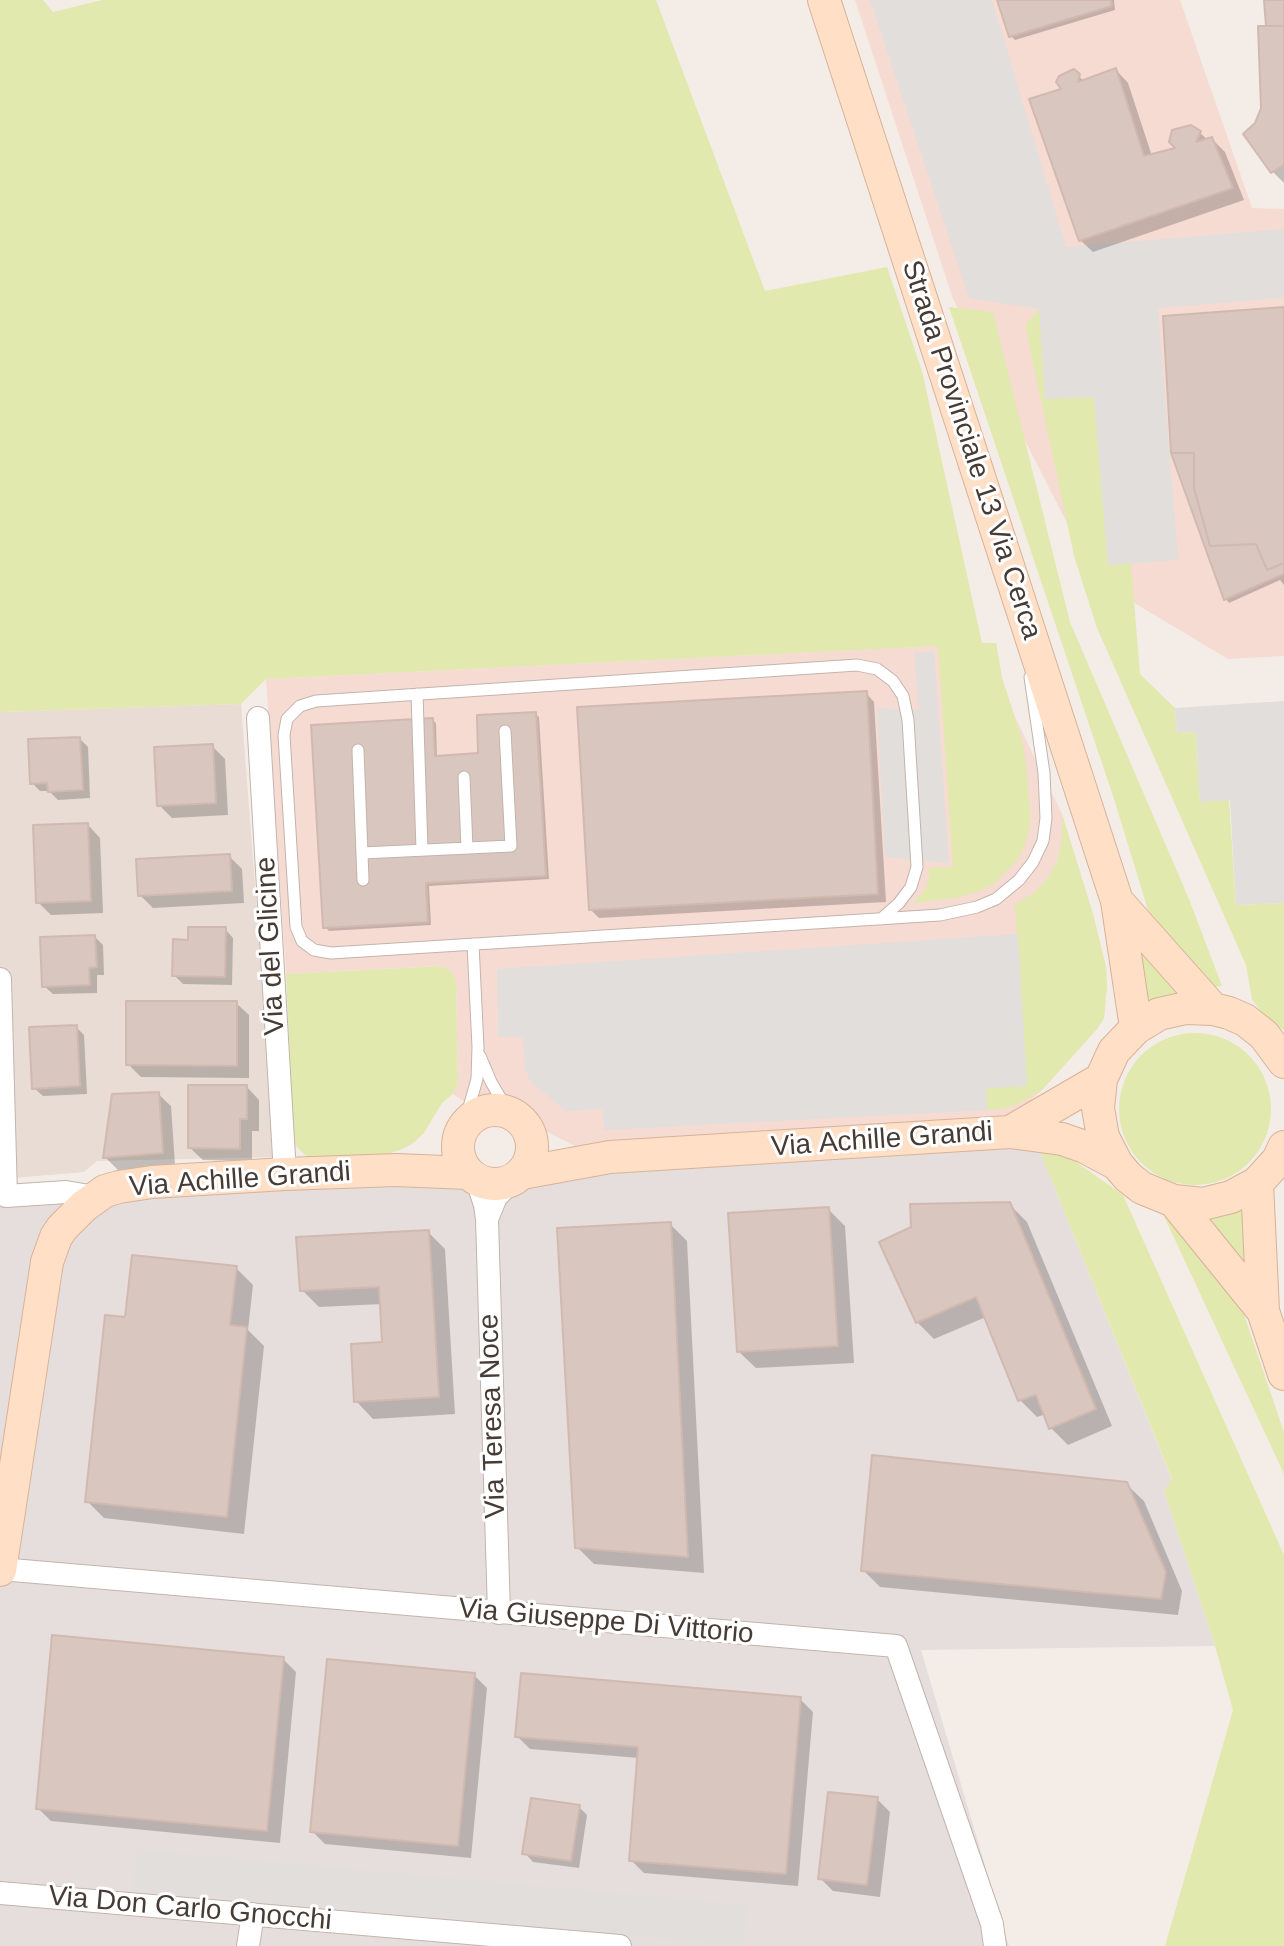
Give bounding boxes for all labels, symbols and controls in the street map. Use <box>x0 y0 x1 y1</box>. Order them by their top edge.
street label: Strada Provinciale 13 Via Cerca <box>894 256 1048 644</box>
street label: Via del Glicine <box>250 856 292 1036</box>
street label: Via Achille Grandi <box>770 1115 994 1165</box>
street label: Via Achille Grandi <box>128 1155 352 1205</box>
street label: Via Teresa Noce <box>473 1313 513 1519</box>
street label: Via Giuseppe Di Vittorio <box>457 1592 755 1652</box>
street label: Via Don Carlo Gnocchi <box>47 1880 333 1938</box>

